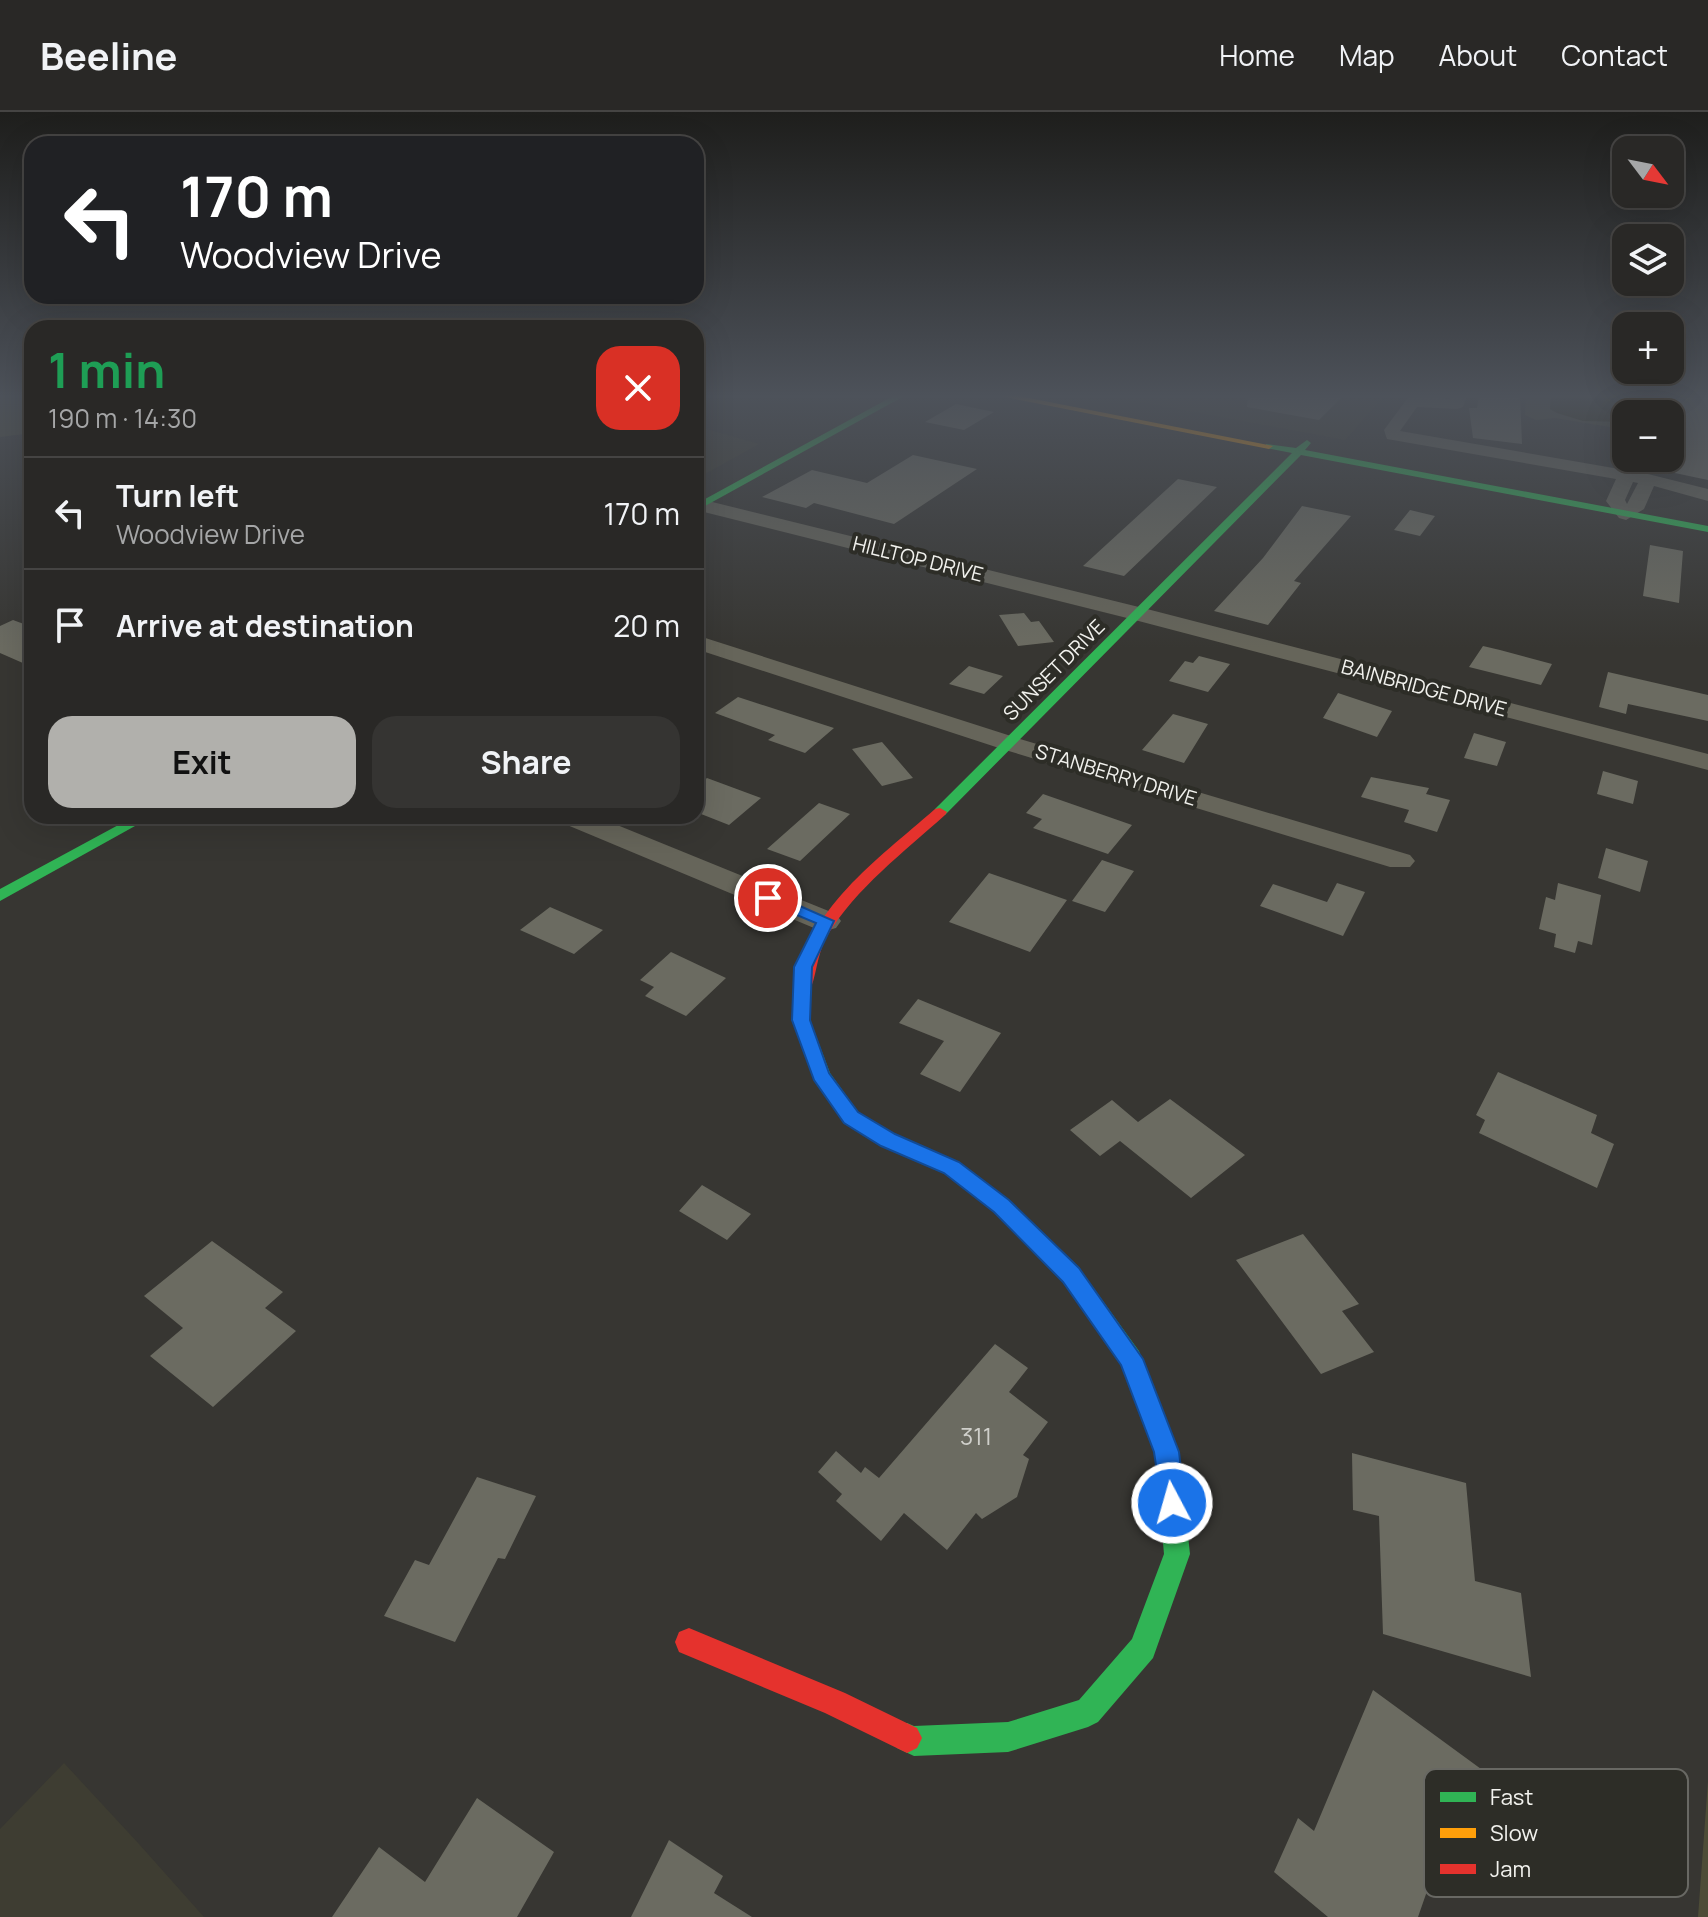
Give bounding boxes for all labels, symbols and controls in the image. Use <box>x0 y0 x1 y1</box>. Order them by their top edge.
text: Beeline <box>40 29 177 81</box>
text: Home <box>1219 36 1295 74</box>
text: Map <box>1339 36 1395 74</box>
text: About <box>1439 36 1517 74</box>
text: Contact <box>1561 36 1668 74</box>
north arrow <box>1612 136 1684 208</box>
map controls <box>1612 136 1684 472</box>
text: 170 m <box>180 157 333 234</box>
icon: left <box>48 168 152 272</box>
button: layers <box>1612 224 1684 296</box>
text: Woodview Drive <box>180 230 441 279</box>
button: + <box>1612 312 1684 384</box>
text: 1 min <box>48 337 165 402</box>
button: close <box>596 346 680 430</box>
text: 190 m · 14:30 <box>48 400 197 436</box>
button: − <box>1612 400 1684 472</box>
text: Turn left <box>116 475 239 516</box>
icon: left <box>48 491 92 535</box>
text: 170 m <box>603 493 680 534</box>
text: Woodview Drive <box>116 516 305 552</box>
street label: HILLTOP DRIVE <box>850 529 986 588</box>
icon: arrive <box>48 603 92 647</box>
text: Arrive at destination <box>116 605 414 646</box>
text: 20 m <box>613 605 680 646</box>
street label: SUNSET DRIVE <box>997 613 1110 726</box>
street label: BAINBRIDGE DRIVE <box>1339 652 1510 723</box>
button: Exit <box>48 716 356 808</box>
button: Share <box>372 716 680 808</box>
street label: STANBERRY DRIVE <box>1032 737 1200 812</box>
pin <box>734 864 802 932</box>
icon: arrive <box>746 876 790 920</box>
house number: 311 <box>960 1419 992 1452</box>
position arrow <box>1130 1461 1214 1545</box>
legend <box>1424 1769 1688 1897</box>
text: Fast <box>1490 1782 1533 1812</box>
text: Slow <box>1490 1818 1538 1848</box>
text: Jam <box>1490 1854 1531 1884</box>

